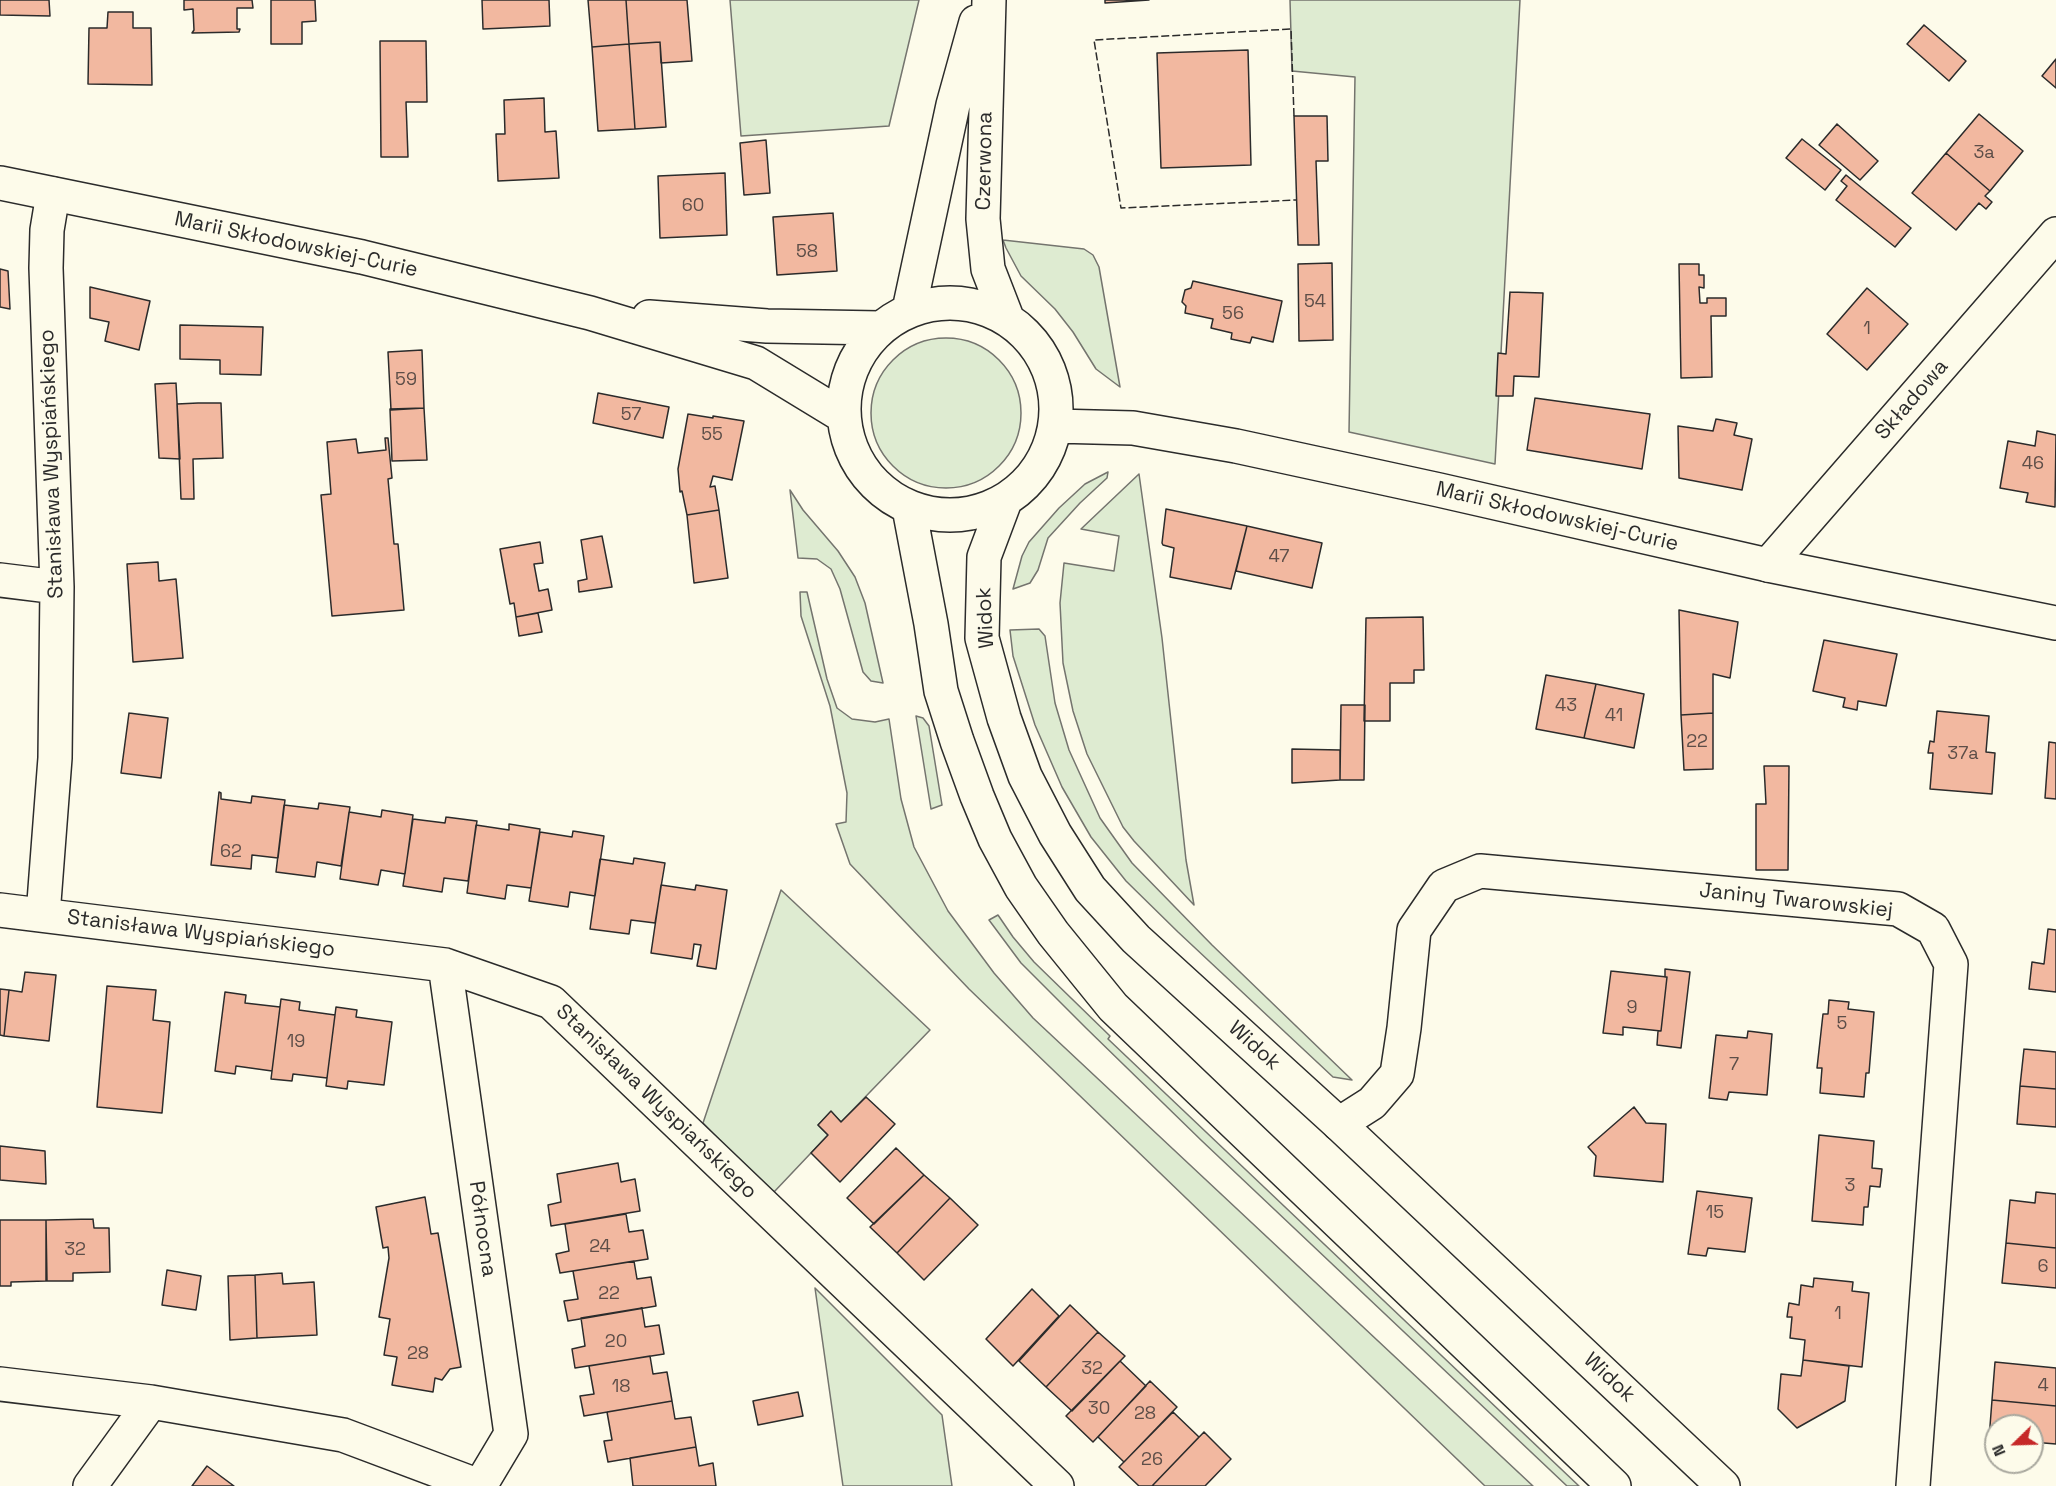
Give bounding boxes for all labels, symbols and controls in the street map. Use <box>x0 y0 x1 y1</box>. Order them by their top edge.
street label: Czerwona <box>972 111 998 211</box>
house number: 3a <box>1973 142 1995 164</box>
house number: 60 <box>682 195 704 217</box>
street label: Marii Skłodowskiej-Curie <box>172 207 420 283</box>
house number: 58 <box>796 241 818 263</box>
house number: 54 <box>1304 291 1326 313</box>
house number: 56 <box>1222 303 1244 325</box>
house number: 1 <box>1863 318 1871 340</box>
street label: Stanisława Wyspiańskiego <box>35 329 69 599</box>
street label: Składowa <box>1870 355 1954 445</box>
house number: 59 <box>395 369 417 391</box>
house number: 57 <box>621 404 641 426</box>
house number: 55 <box>701 424 723 446</box>
house number: 46 <box>2022 453 2044 475</box>
street label: Marii Skłodowskiej-Curie <box>1433 477 1681 557</box>
house number: 47 <box>1269 546 1289 568</box>
street label: Widok <box>972 587 1000 649</box>
house number: 43 <box>1555 695 1577 717</box>
house number: 41 <box>1605 705 1623 727</box>
house number: 22 <box>1686 731 1708 753</box>
house number: 37a <box>1947 743 1979 765</box>
house number: 62 <box>220 841 242 863</box>
street label: Janiny Twarowskiej <box>1698 878 1894 924</box>
street label: Stanisława Wyspiańskiego <box>66 905 336 963</box>
house number: 9 <box>1626 997 1638 1019</box>
street label: Stanisława Wyspiańskiego <box>550 999 762 1205</box>
house number: 5 <box>1837 1013 1847 1035</box>
street label: Widok <box>1223 1016 1285 1076</box>
house number: 19 <box>287 1031 305 1053</box>
house number: 7 <box>1729 1054 1739 1076</box>
house number: 3 <box>1845 1175 1855 1197</box>
street label: Północna <box>463 1180 501 1278</box>
house number: 15 <box>1706 1202 1724 1224</box>
house number: 24 <box>589 1236 611 1258</box>
house number: 32 <box>64 1239 86 1261</box>
house number: 6 <box>2037 1256 2049 1278</box>
house number: 22 <box>598 1283 620 1305</box>
house number: 1 <box>1834 1303 1842 1325</box>
house number: 20 <box>605 1331 627 1353</box>
house number: 28 <box>407 1343 429 1365</box>
street label: Widok <box>1578 1348 1640 1408</box>
house number: 32 <box>1081 1358 1103 1380</box>
house number: 4 <box>2037 1375 2049 1397</box>
house number: 18 <box>612 1376 630 1398</box>
house number: 30 <box>1088 1398 1110 1420</box>
house number: 28 <box>1134 1403 1156 1425</box>
north arrow <box>1984 1414 2044 1474</box>
text: N <box>1987 1441 2011 1459</box>
house number: 26 <box>1141 1449 1163 1471</box>

